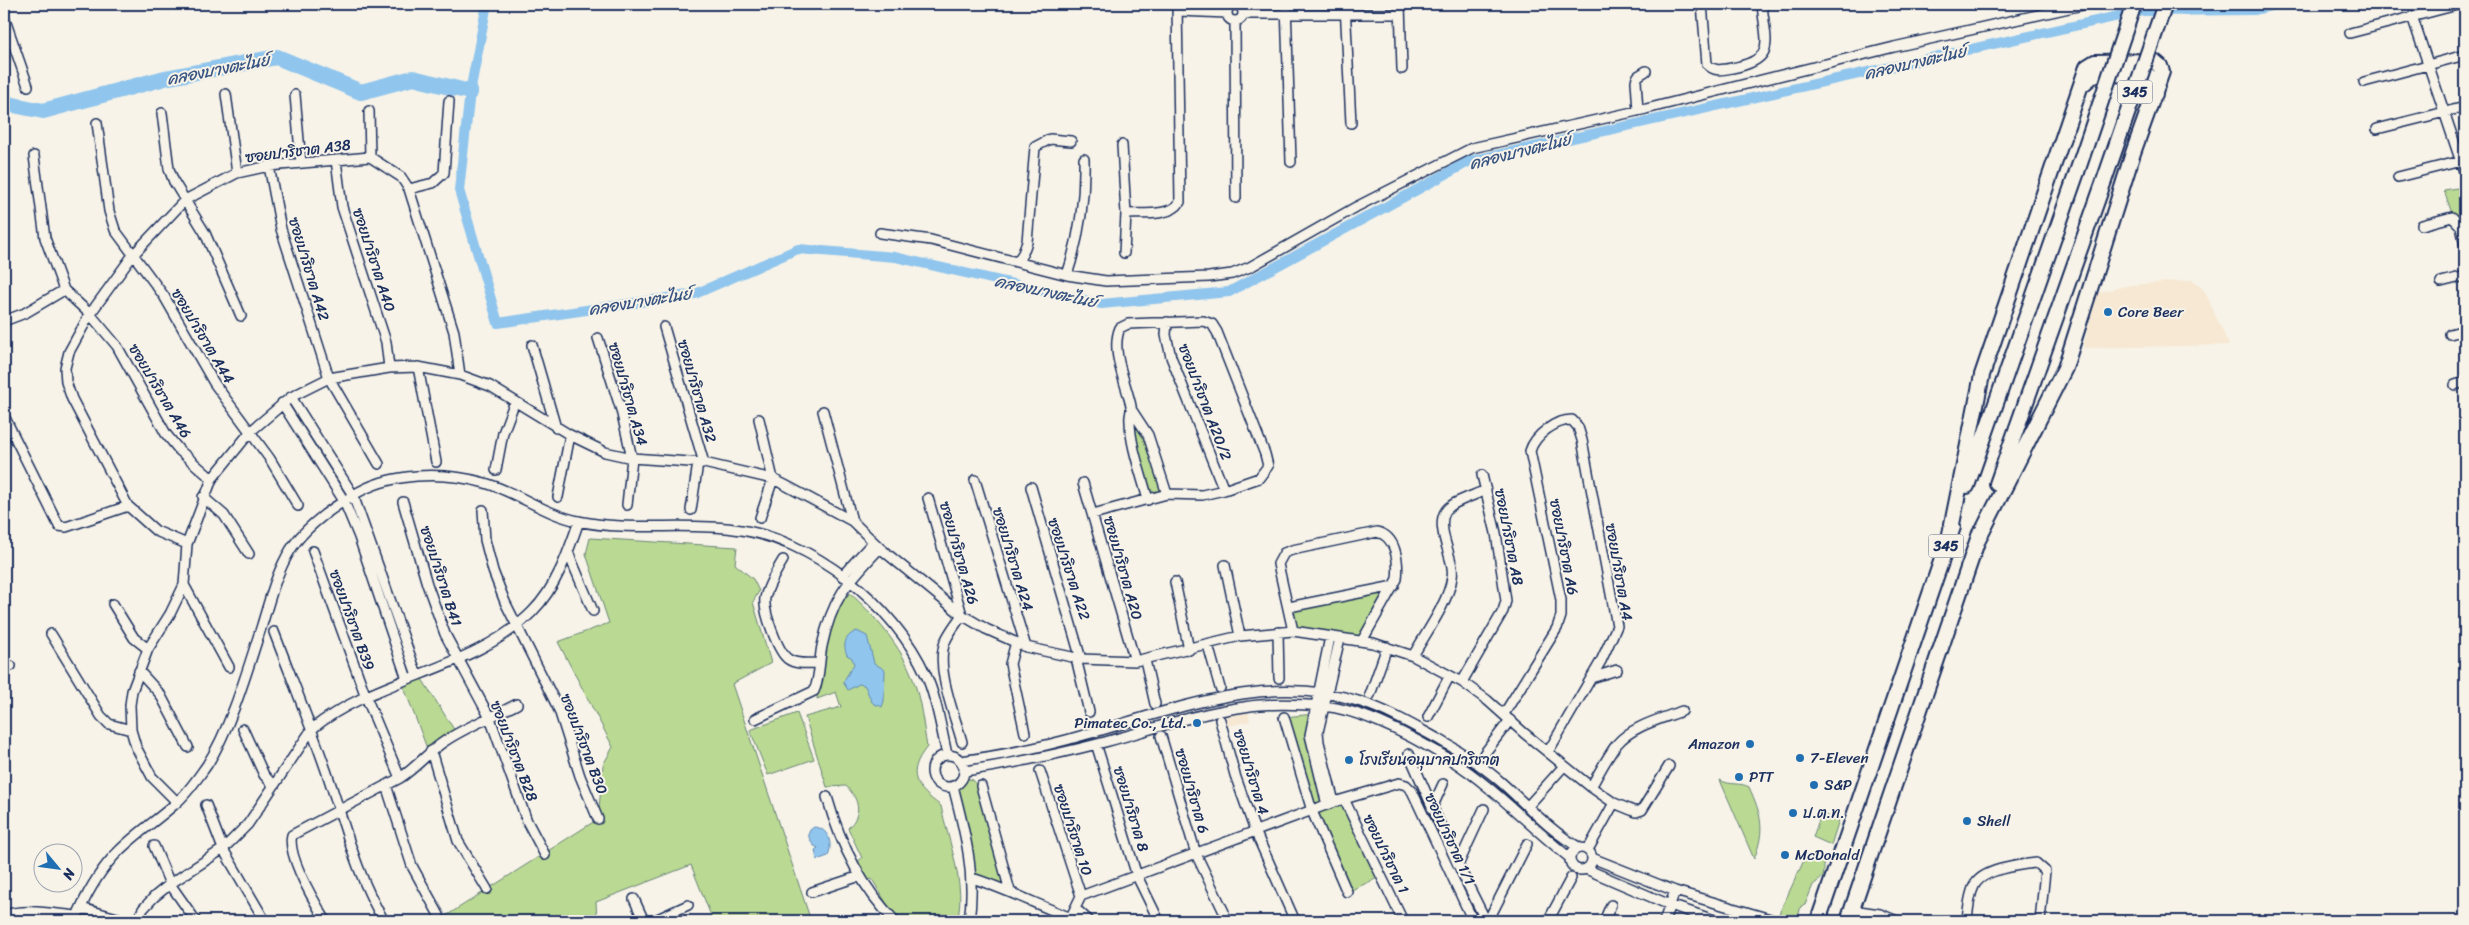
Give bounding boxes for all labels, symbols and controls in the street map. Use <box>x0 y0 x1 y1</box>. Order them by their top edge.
water label: คลองบางตะไนย์ <box>1861 35 1975 88</box>
water label: คลองบางตะไนย์ <box>164 44 278 94</box>
road number: 345 <box>2118 80 2152 104</box>
water label: คลองบางตะไนย์ <box>1466 123 1580 178</box>
street label: ซอยปาริชาต A38 <box>244 132 352 170</box>
street label: ซอยปาริชาต A40 <box>345 205 403 315</box>
street label: ซอยปาริชาต A42 <box>281 214 337 324</box>
water label: คลองบางตะไนย์ <box>992 267 1106 318</box>
water label: คลองบางตะไนย์ <box>587 278 700 324</box>
street label: ซอยปาริชาต A44 <box>164 283 242 389</box>
place label: Core Beer <box>2118 299 2184 325</box>
marker: Core Beer <box>2102 306 2114 318</box>
street label: ซอยปาริชาต A32 <box>670 337 724 446</box>
street label: ซอยปาริชาต A46 <box>121 339 199 443</box>
street label: ซอยปาริชาต A34 <box>601 339 655 449</box>
street label: ซอยปาริชาต A20/2 <box>1171 340 1239 464</box>
street label: ซอยปาริชาต A8 <box>1487 486 1531 588</box>
street label: ซอยปาริชาต A6 <box>1542 497 1586 597</box>
street label: ซอยปาริชาต A26 <box>932 498 986 608</box>
street label: ซอยปาริชาต A24 <box>985 504 1041 614</box>
street label: ซอยปาริชาต A20 <box>1096 513 1150 623</box>
street label: ซอยปาริชาต A22 <box>1040 514 1098 624</box>
street label: ซอยปาริชาต A4 <box>1598 521 1640 623</box>
street label: ซอยปาริชาต B41 <box>413 522 469 630</box>
road number: 345 <box>1928 534 1964 558</box>
street label: ซอยปาริชาต B39 <box>322 566 382 674</box>
street label: ซอยปาริชาต B30 <box>553 690 615 798</box>
street label: ซอยปาริชาต B28 <box>483 697 545 805</box>
place label: Pimatec Co., Ltd. <box>1074 710 1187 736</box>
marker: Pimatec Co., Ltd. <box>1191 717 1203 729</box>
street label: ซอยปาริชาต 4 <box>1226 726 1276 818</box>
place label: Amazon <box>1687 731 1740 757</box>
marker: Amazon <box>1744 738 1756 750</box>
street label: ซอยปาริชาต 6 <box>1167 745 1217 837</box>
place label: 7-Eleven <box>1810 745 1869 771</box>
place label: โรงเรียนอนุบาลปาริชาต <box>1359 747 1500 773</box>
marker: 7-Eleven <box>1794 752 1806 764</box>
marker: โรงเรียนอนุบาลปาริชาต <box>1343 754 1355 766</box>
street label: ซอยปาริชาต 8 <box>1106 763 1156 855</box>
place label: PTT <box>1749 764 1775 790</box>
marker: PTT <box>1733 771 1745 783</box>
place label: S&P <box>1824 772 1852 798</box>
marker: S&P <box>1808 779 1820 791</box>
street label: ซอยปาริชาต 10 <box>1046 781 1100 879</box>
street label: ซอยปาริชาต 1/1 <box>1417 788 1483 890</box>
place label: ป.ต.ท. <box>1803 800 1845 826</box>
marker: ป.ต.ท. <box>1787 807 1799 819</box>
place label: Shell <box>1977 808 2011 834</box>
street label: ซอยปาริชาต 1 <box>1356 810 1416 898</box>
marker: Shell <box>1961 815 1973 827</box>
north arrow <box>32 842 82 892</box>
place label: McDonald <box>1795 842 1860 868</box>
marker: McDonald <box>1779 849 1791 861</box>
text: N <box>56 863 83 885</box>

